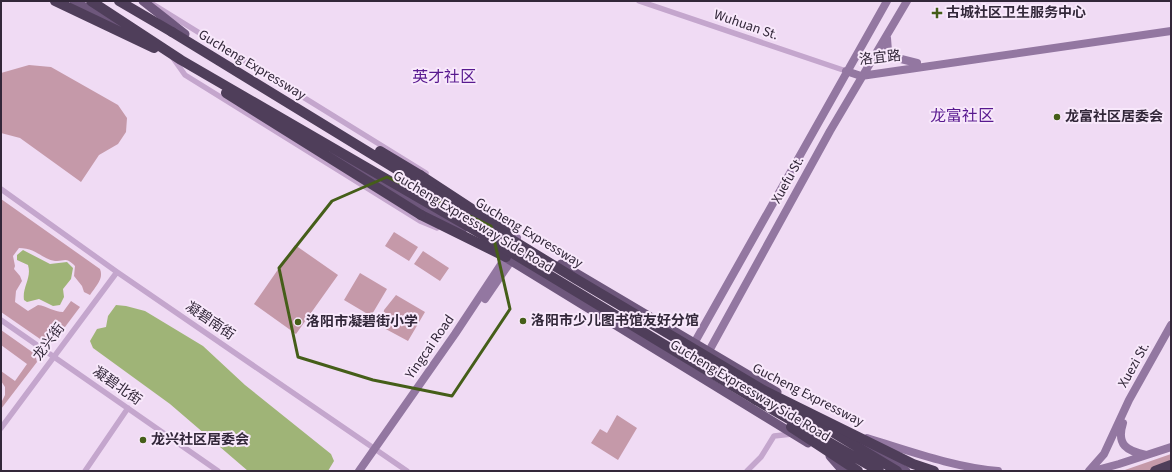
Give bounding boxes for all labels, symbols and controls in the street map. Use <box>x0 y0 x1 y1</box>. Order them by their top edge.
place label: 古城社区卫生服务中心 <box>946 3 1086 23</box>
street label: Wuhuan St. <box>711 5 781 45</box>
marker: 古城社区卫生服务中心 <box>931 7 943 19</box>
street label: Gucheng Expressway <box>194 25 310 105</box>
street label: 洛宜路 <box>858 46 902 70</box>
district label: 英才社区 <box>412 66 476 88</box>
district label: 龙富社区 <box>930 105 994 127</box>
place label: 龙富社区居委会 <box>1065 107 1163 127</box>
marker: 龙富社区居委会 <box>1052 112 1062 122</box>
street label: Xuefu St. <box>767 153 809 207</box>
street label: Gucheng Expressway Side Road <box>390 167 556 277</box>
street label: Gucheng Expressway <box>472 194 586 272</box>
street label: 凝碧南街 <box>181 297 239 345</box>
street label: Yingcai Road <box>400 311 459 384</box>
place label: 洛阳市少儿图书馆友好分馆 <box>531 311 699 331</box>
place label: 洛阳市凝碧街小学 <box>306 312 418 332</box>
marker: 洛阳市少儿图书馆友好分馆 <box>518 316 528 326</box>
marker: 洛阳市凝碧街小学 <box>293 317 303 327</box>
street label: 龙兴街 <box>28 319 70 365</box>
street label: Gucheng Expressway Side Road <box>667 336 833 446</box>
street label: Xuezi St. <box>1113 339 1155 391</box>
street label: Gucheng Expressway <box>750 360 866 430</box>
street label: 凝碧北街 <box>88 362 146 410</box>
place label: 龙兴社区居委会 <box>151 430 249 450</box>
marker: 龙兴社区居委会 <box>138 435 148 445</box>

